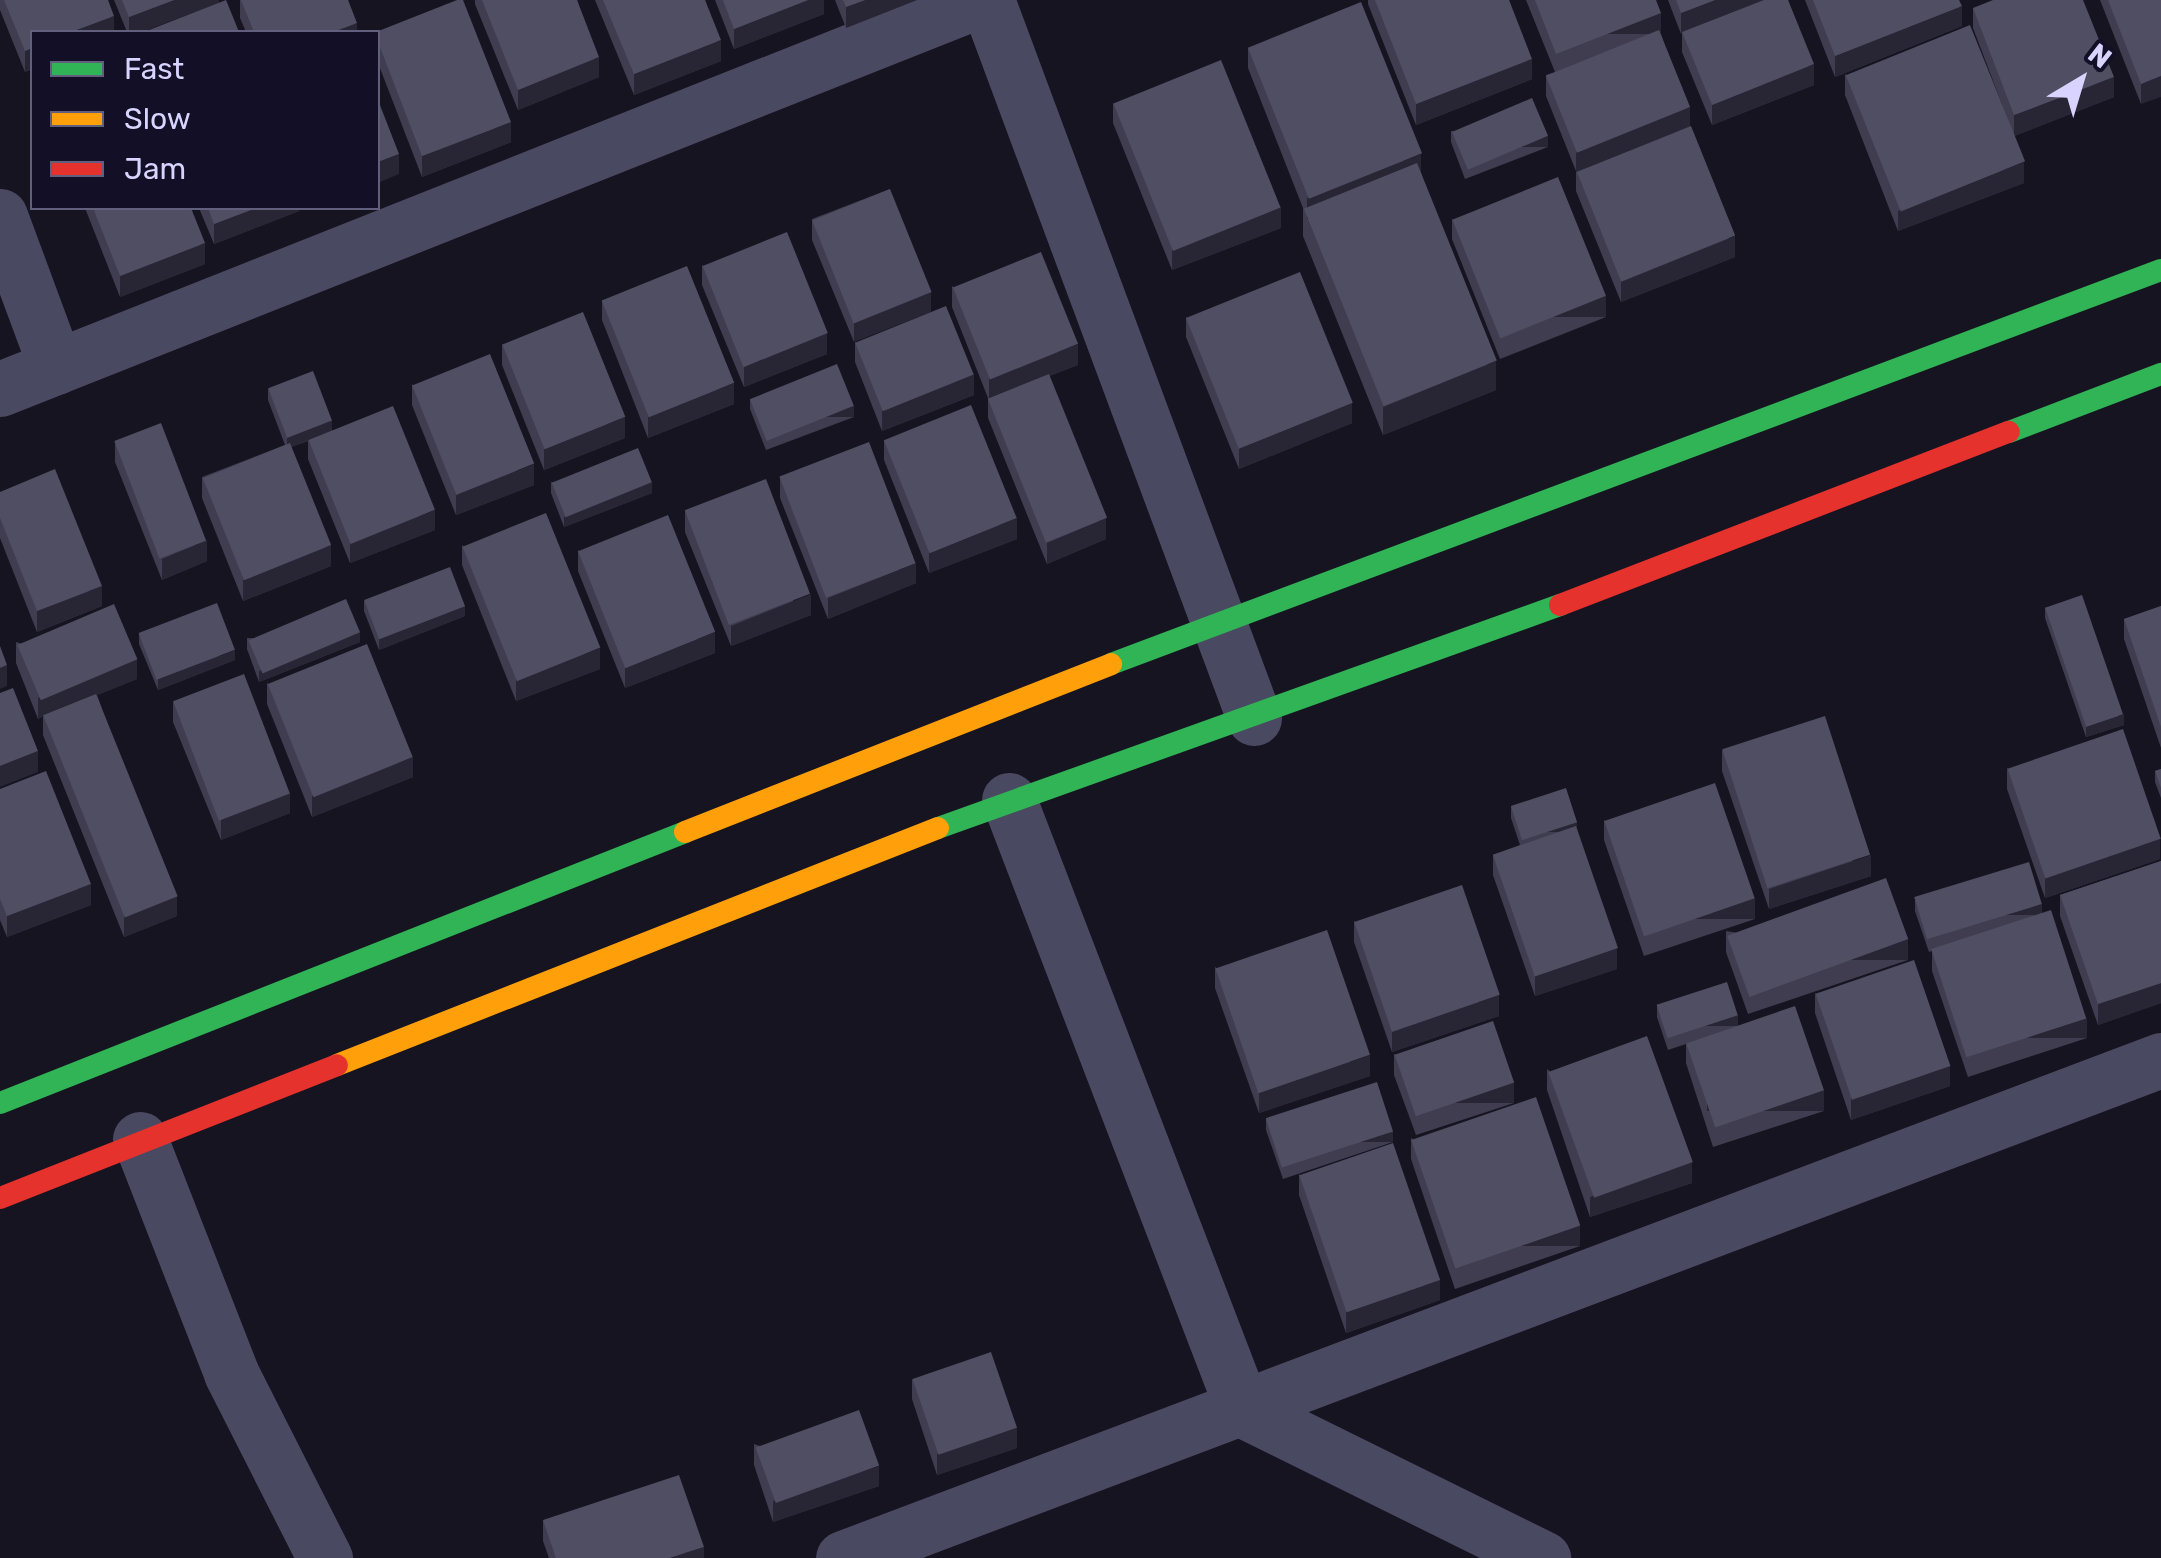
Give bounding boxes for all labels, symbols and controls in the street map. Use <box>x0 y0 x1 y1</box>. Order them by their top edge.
legend <box>30 30 380 210</box>
north arrow <box>2031 30 2131 130</box>
text: N <box>2082 37 2118 75</box>
text: Fast <box>124 51 184 87</box>
text: Slow <box>124 101 191 137</box>
text: Jam <box>124 151 186 187</box>

